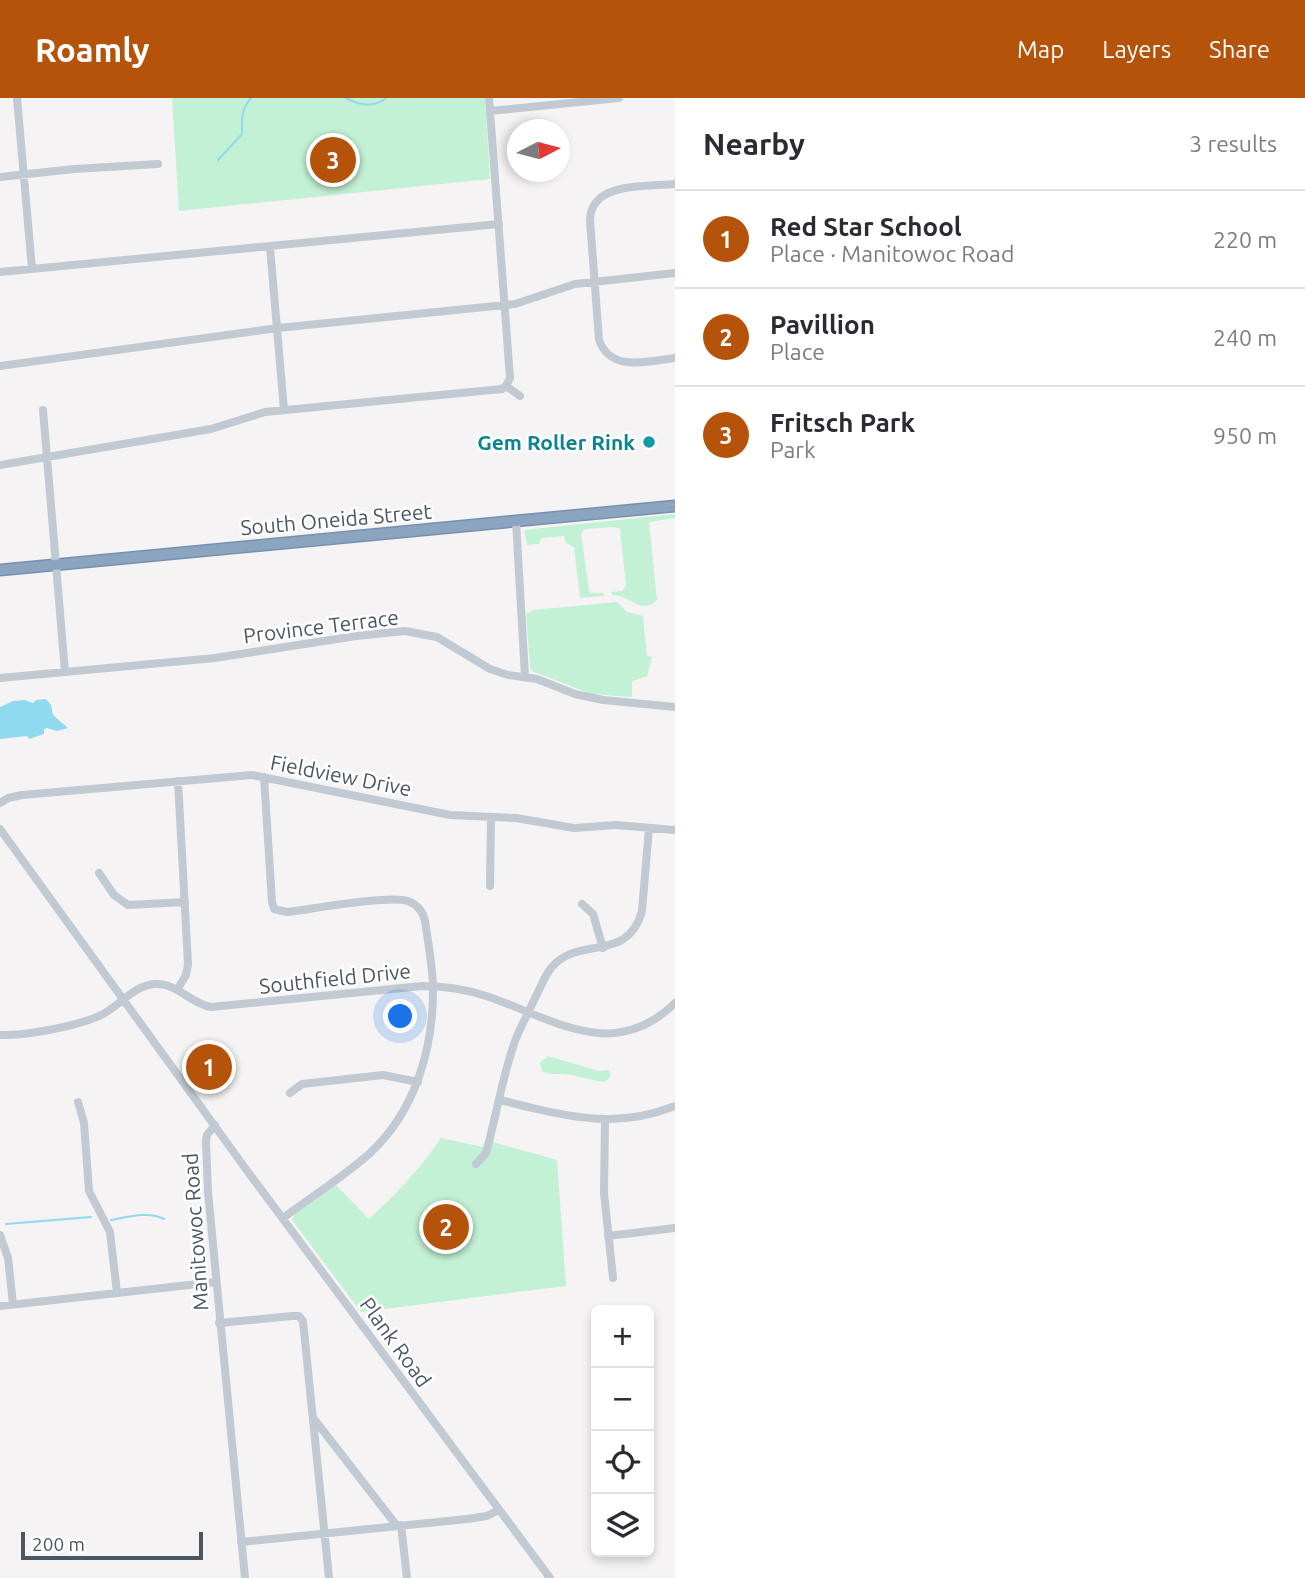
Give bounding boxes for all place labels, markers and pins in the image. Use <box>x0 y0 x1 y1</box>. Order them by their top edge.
pin: 3 <box>310 134 356 186</box>
place label: Gem Roller Rink <box>477 430 635 454</box>
marker: Gem Roller Rink <box>641 434 657 450</box>
pin: 1 <box>186 1041 232 1093</box>
pin: 2 <box>423 1201 469 1253</box>

